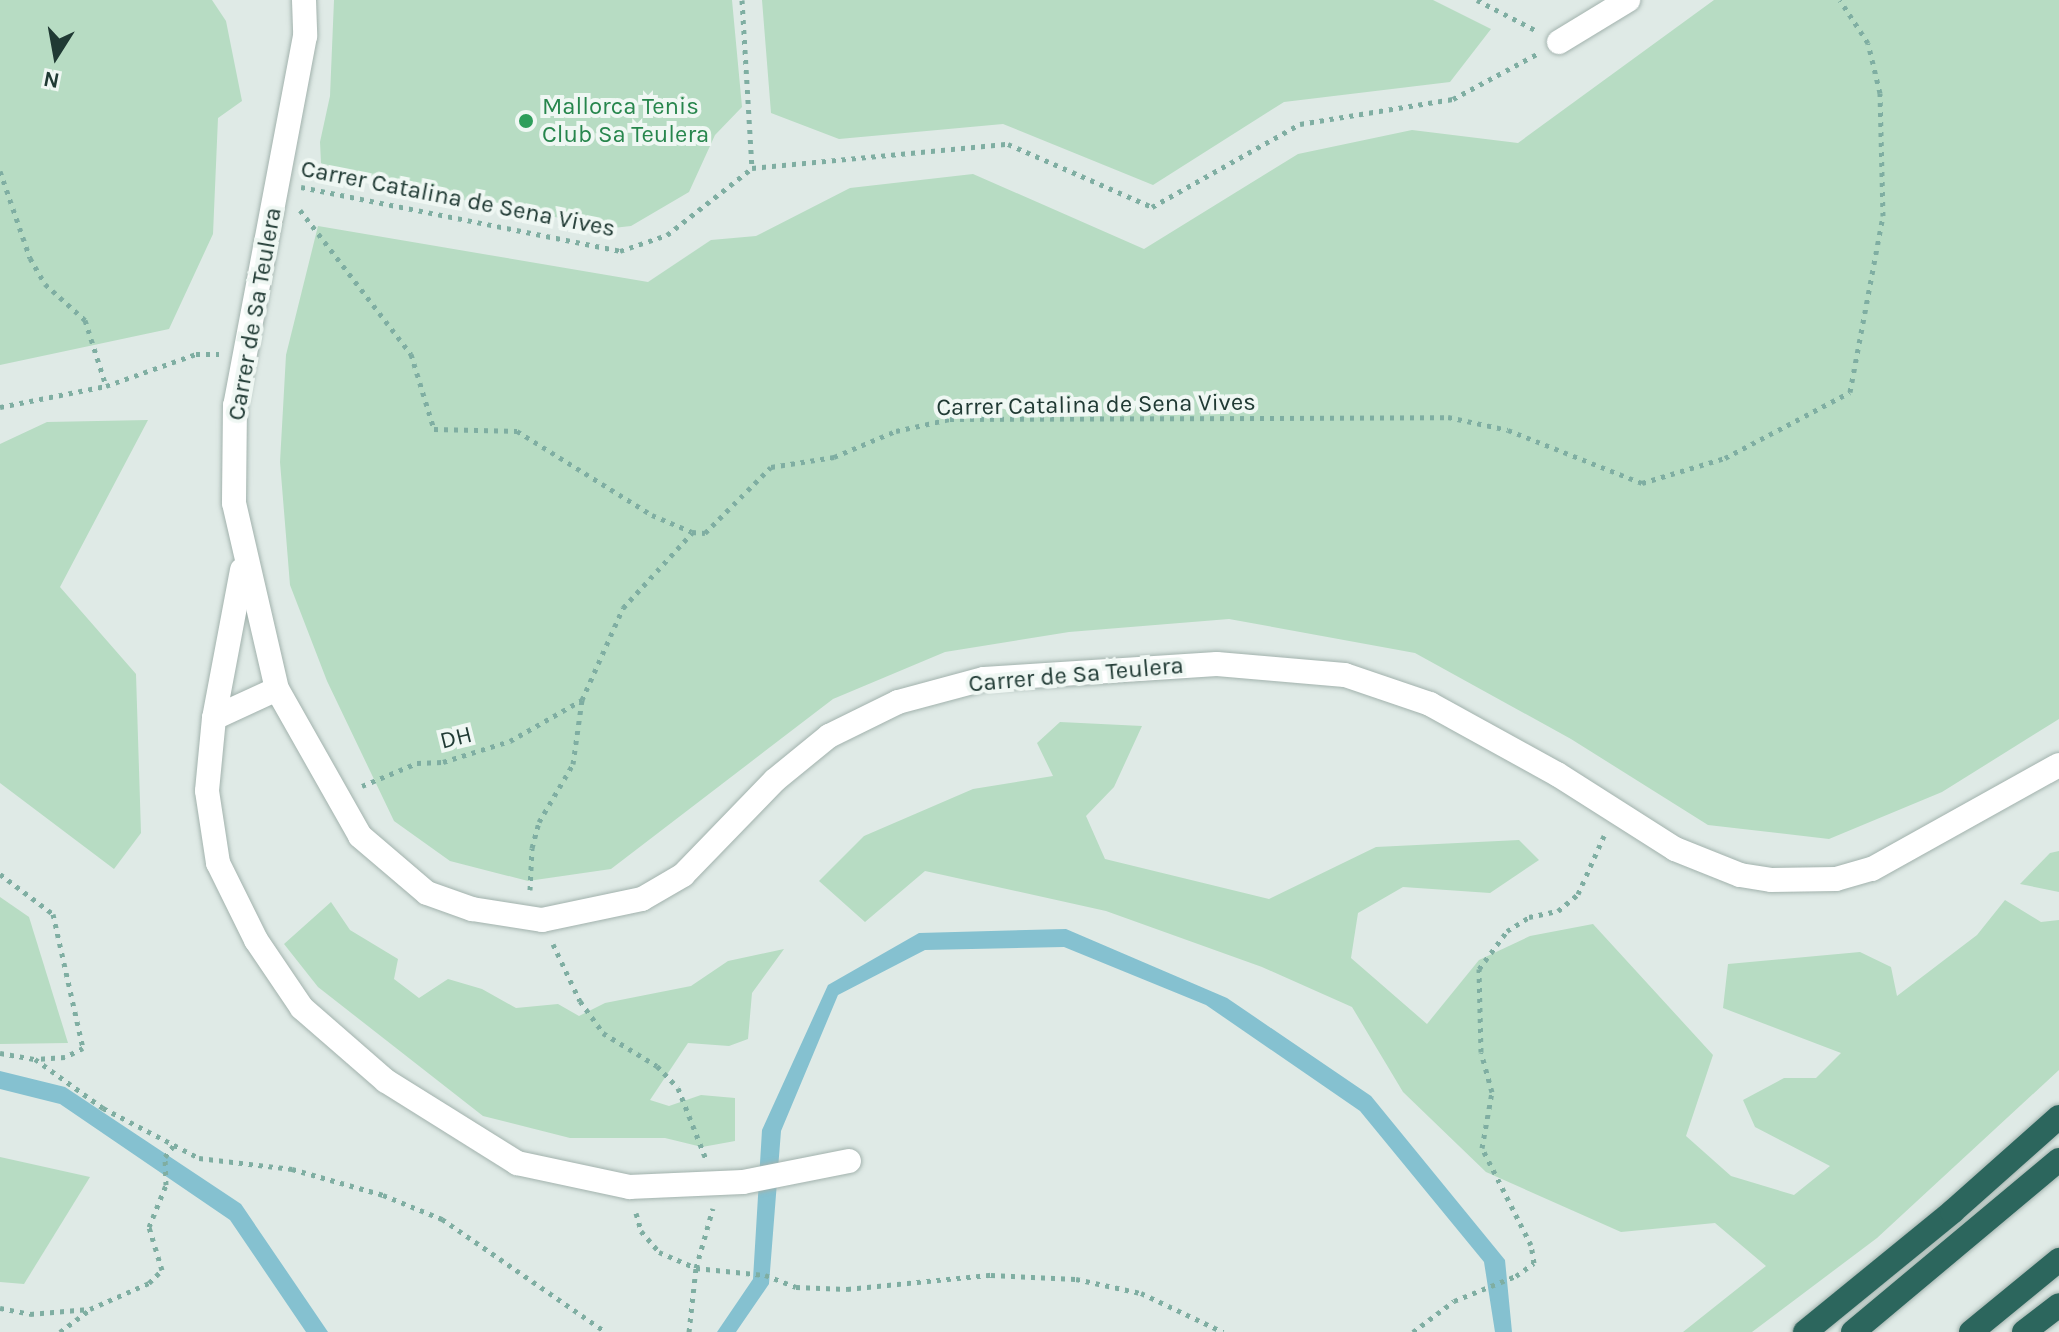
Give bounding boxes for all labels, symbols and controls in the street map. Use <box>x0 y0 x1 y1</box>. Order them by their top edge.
north arrow <box>16 16 96 96</box>
text: N <box>41 65 62 94</box>
place label: Mallorca Tenis Club Sa Teulera <box>542 93 709 149</box>
marker: Mallorca Tenis Club Sa Teulera <box>517 112 535 130</box>
street label: Carrer Catalina de Sena Vives <box>298 154 618 244</box>
street label: Carrer de Sa Teulera <box>222 205 288 423</box>
street label: Carrer Catalina de Sena Vives <box>936 388 1256 422</box>
street label: Carrer de Sa Teulera <box>967 651 1185 699</box>
street label: DH <box>437 720 475 756</box>

